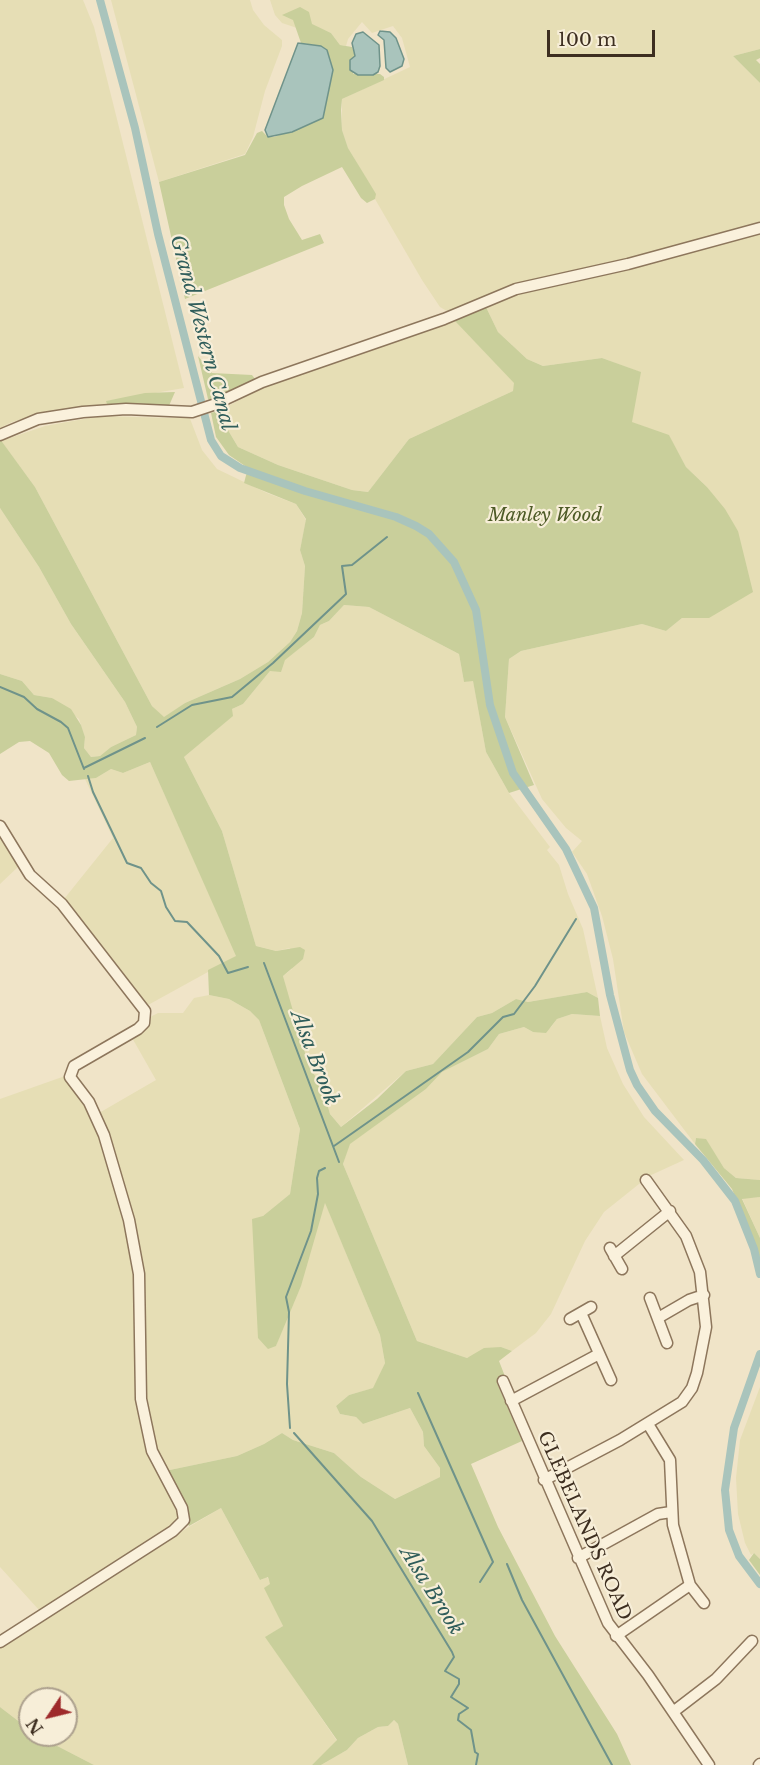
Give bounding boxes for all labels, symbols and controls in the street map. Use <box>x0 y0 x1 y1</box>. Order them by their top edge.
scale bar <box>550 18 658 56</box>
text: 100 m <box>558 29 616 51</box>
water label: Grand Western Canal <box>164 233 240 433</box>
park label: Manley Wood <box>488 505 602 527</box>
water label: Alsa Brook <box>285 1007 343 1109</box>
street label: GLEBELANDS ROAD <box>533 1428 635 1624</box>
water label: Alsa Brook <box>394 1542 468 1640</box>
north arrow <box>18 1687 78 1747</box>
text: N <box>22 1714 47 1738</box>

